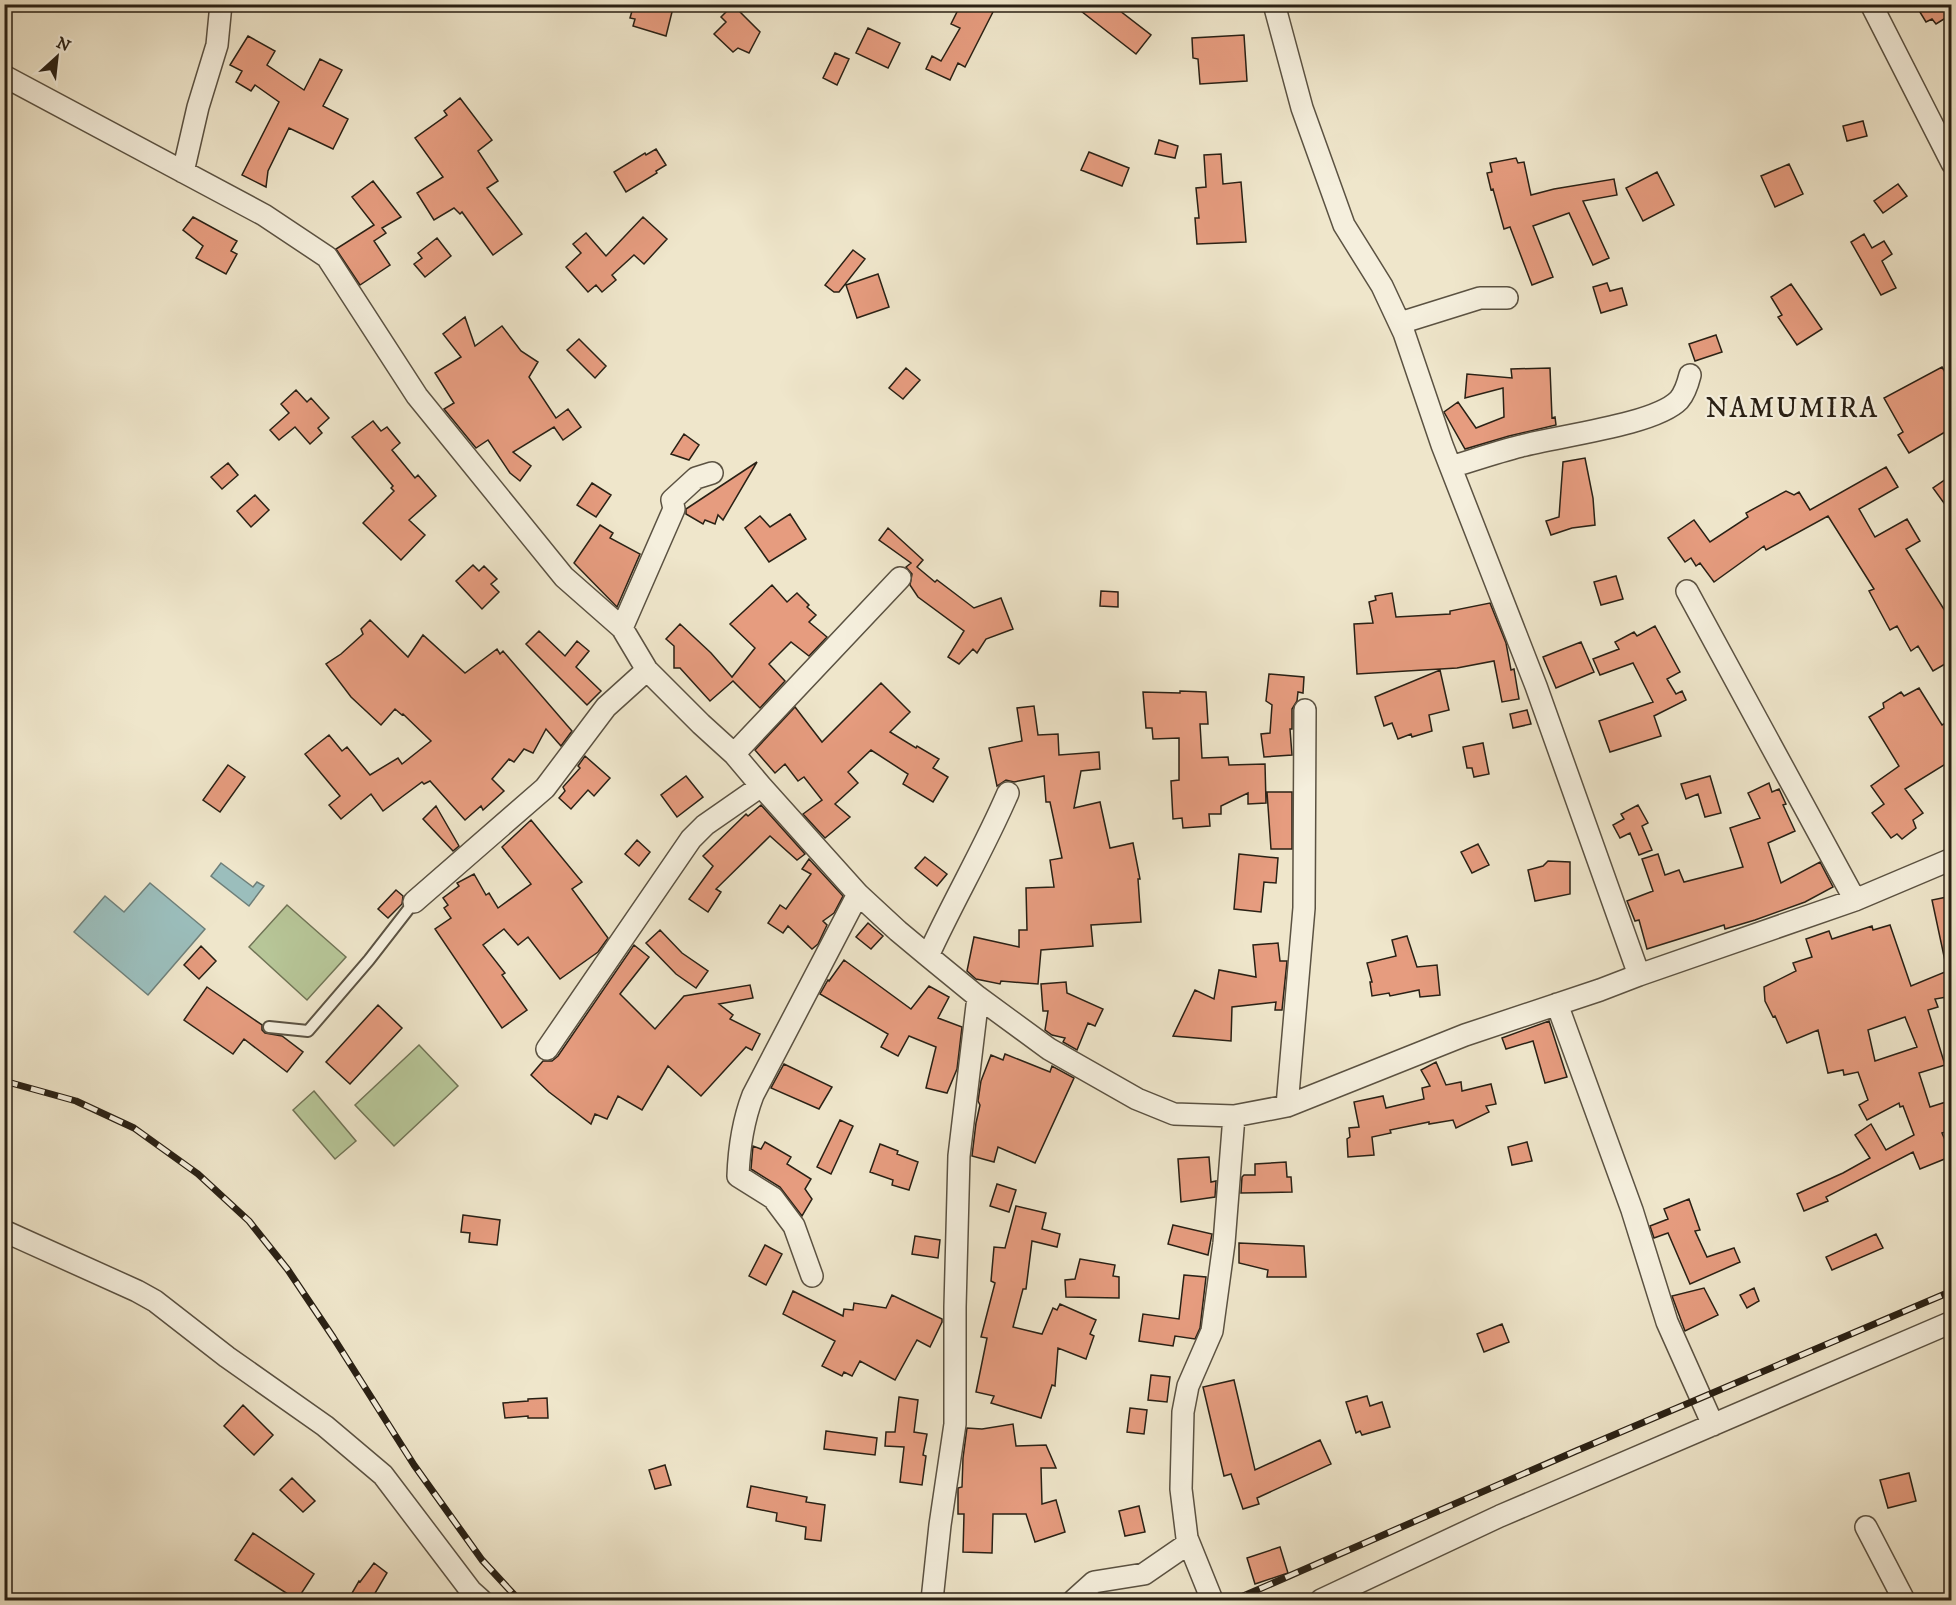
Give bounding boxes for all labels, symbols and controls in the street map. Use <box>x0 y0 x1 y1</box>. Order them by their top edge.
north arrow <box>27 27 87 87</box>
text: N <box>53 33 74 56</box>
district label: NAMUMIRA <box>1705 391 1879 426</box>

